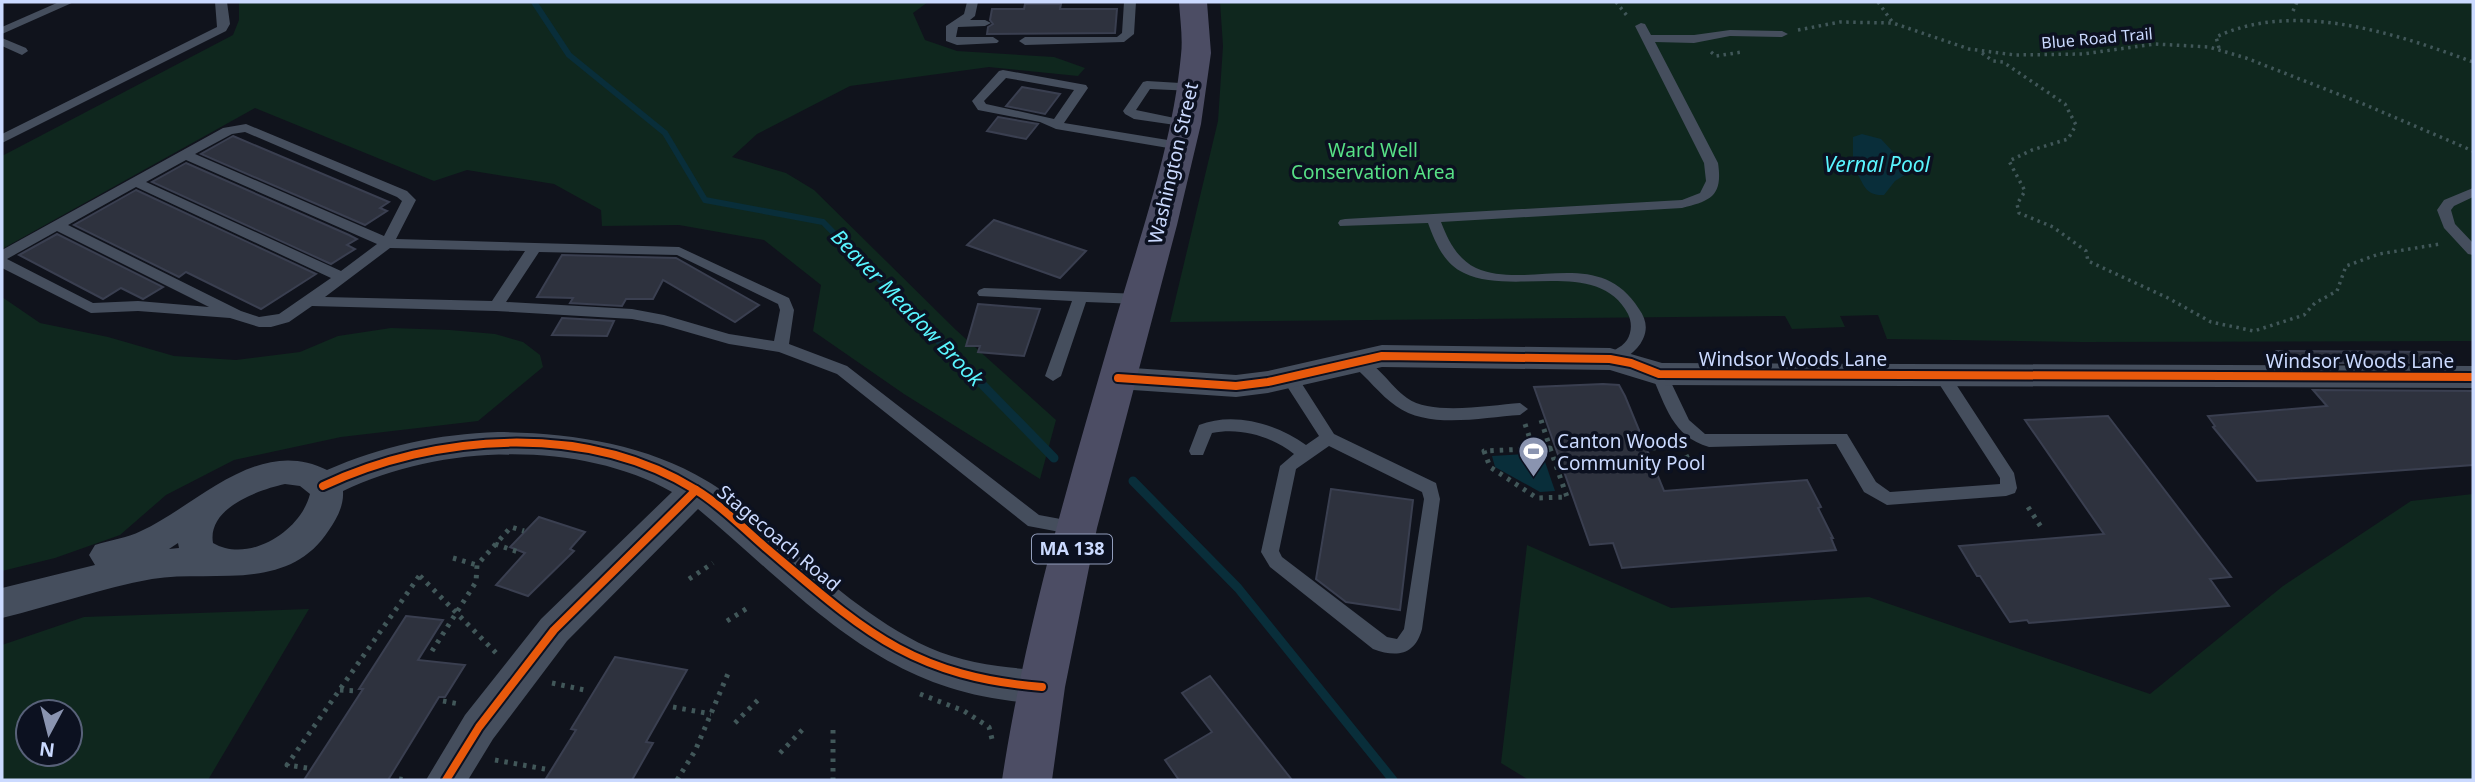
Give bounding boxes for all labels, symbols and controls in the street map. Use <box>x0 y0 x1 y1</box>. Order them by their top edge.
street label: Blue Road Trail <box>2040 22 2154 54</box>
street label: Washington Street <box>1142 79 1204 246</box>
park label: Ward Well Conservation Area <box>1291 137 1455 185</box>
water label: Vernal Pool <box>1824 150 1931 178</box>
water label: Beaver Meadow Brook <box>825 223 991 393</box>
street label: Windsor Woods Lane <box>1699 346 1887 372</box>
street label: Windsor Woods Lane <box>2266 348 2454 374</box>
place label: Canton Woods Community Pool <box>1557 428 1705 476</box>
sports icon: Canton Woods Community Pool <box>1517 435 1551 479</box>
street label: Stagecoach Road <box>712 479 846 597</box>
road number: MA 138 <box>1032 534 1112 564</box>
north arrow <box>14 698 84 768</box>
text: N <box>38 736 56 764</box>

